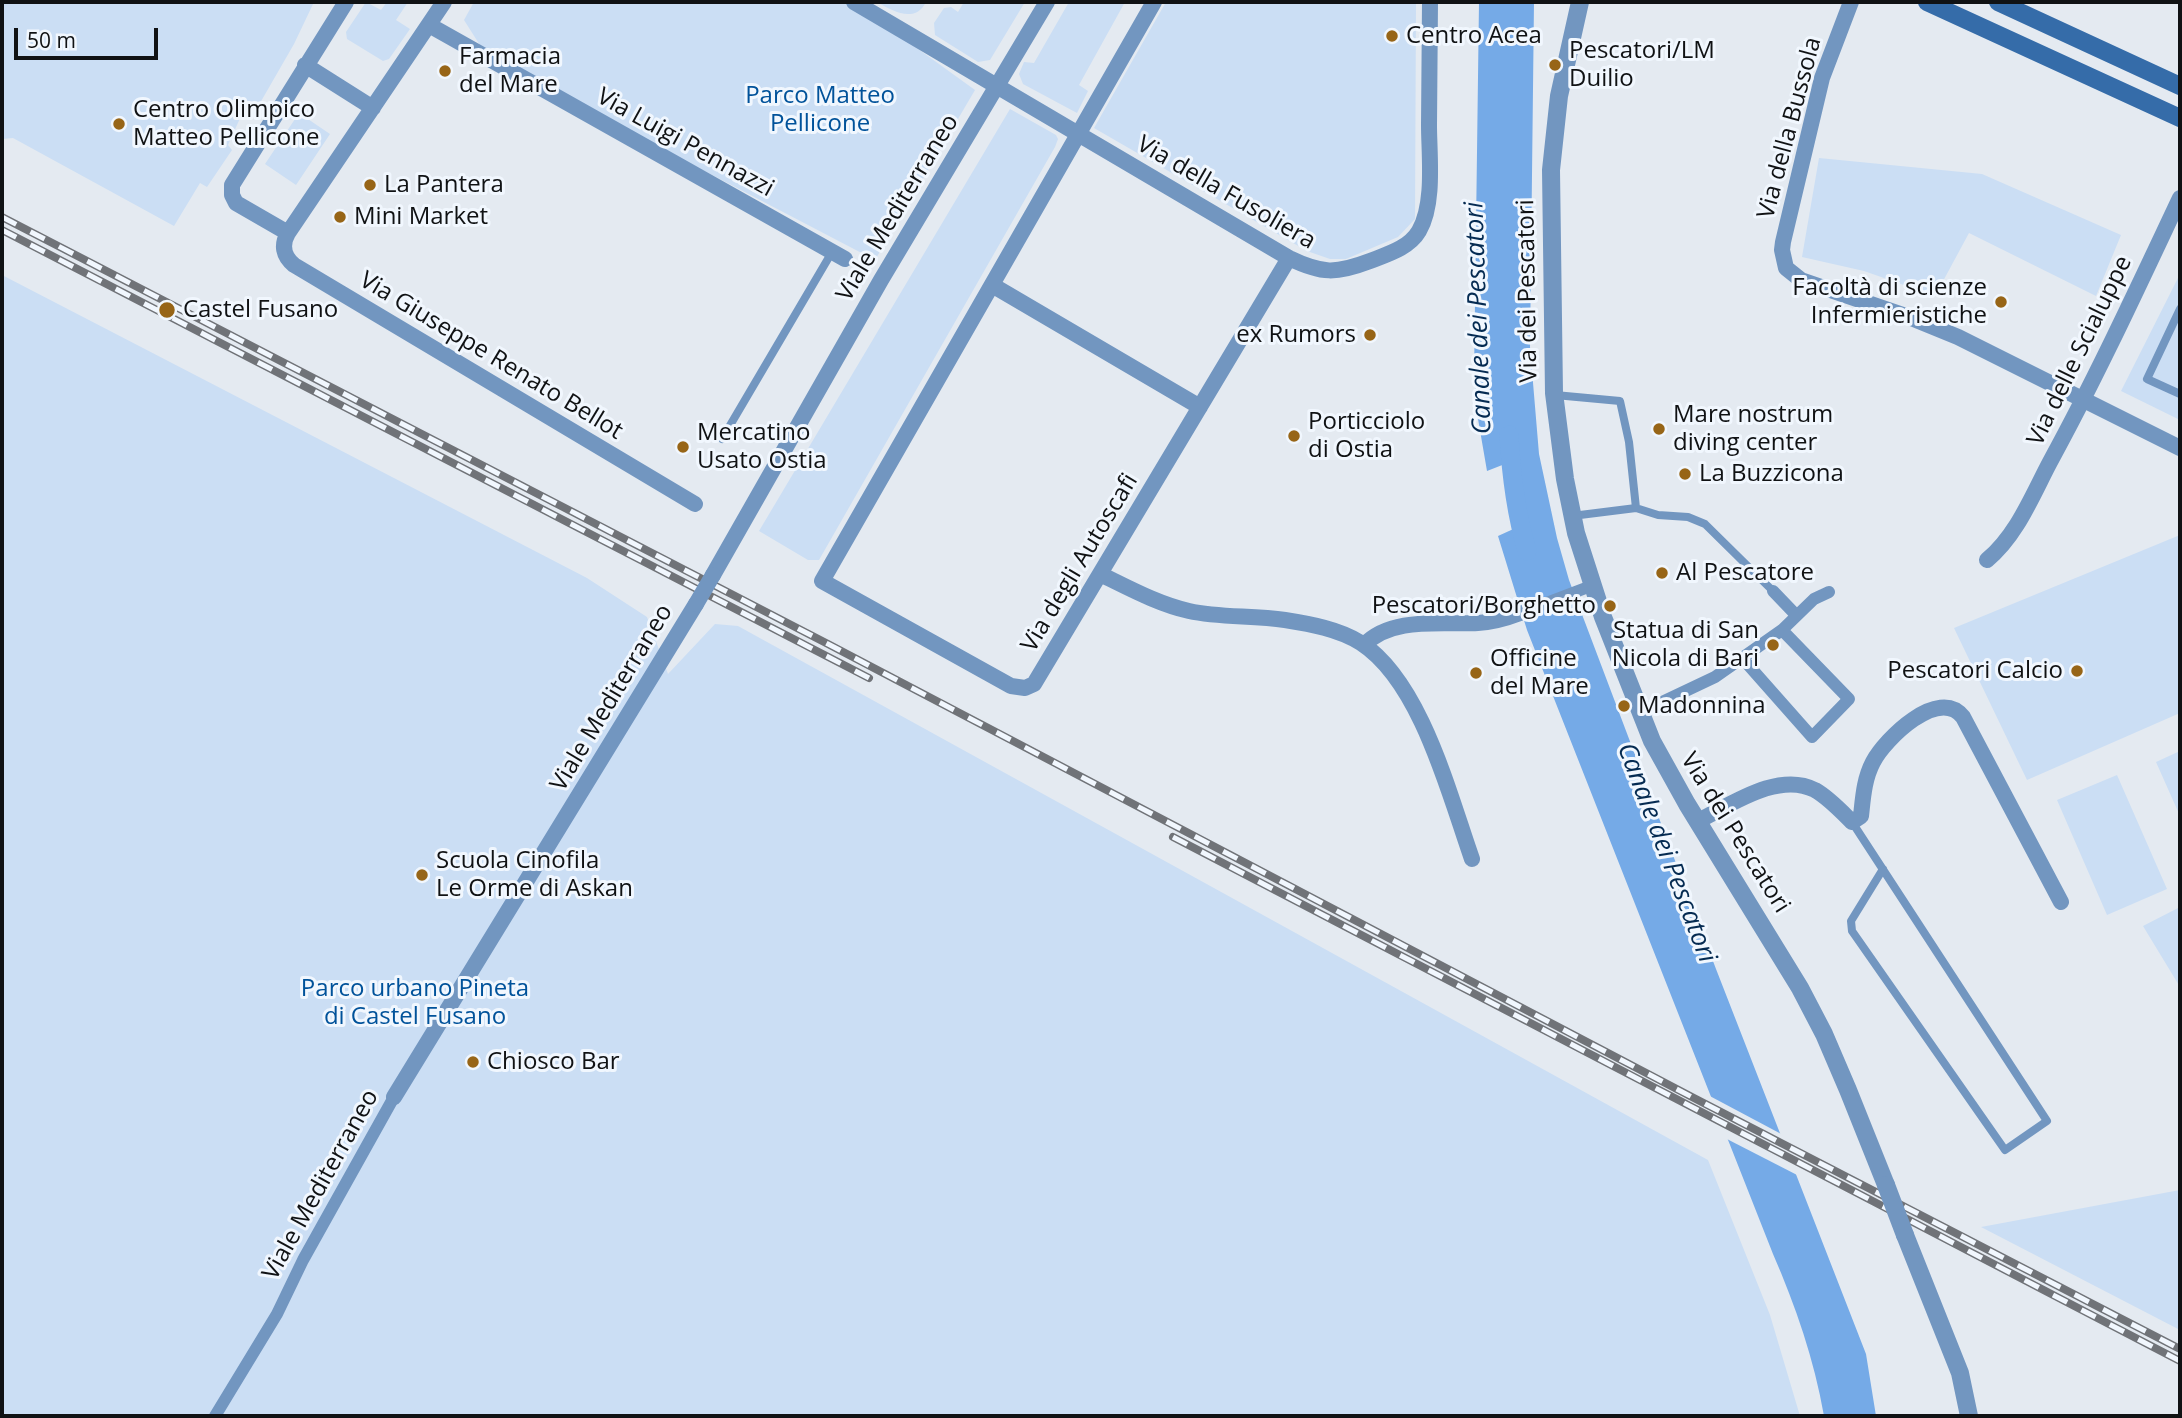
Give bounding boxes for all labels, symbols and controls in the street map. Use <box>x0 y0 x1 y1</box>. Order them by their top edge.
scale bar <box>18 14 161 58</box>
place label: Centro Acea <box>1406 22 1542 50</box>
text: 50 m <box>27 26 76 54</box>
marker: Centro Acea <box>1384 28 1400 44</box>
street label: Via della Bussola <box>1752 34 1828 222</box>
place label: Pescatori/LM Duilio <box>1569 37 1715 93</box>
place label: Farmacia del Mare <box>459 43 561 99</box>
marker: Pescatori/LM Duilio <box>1547 57 1563 73</box>
marker: Farmacia del Mare <box>437 63 453 79</box>
street label: Via Luigi Pennazzi <box>592 82 778 204</box>
park label: Parco Matteo Pellicone <box>745 82 895 138</box>
place label: Centro Olimpico Matteo Pellicone <box>133 96 319 152</box>
street label: Viale Mediterraneo <box>831 109 965 307</box>
marker: Centro Olimpico Matteo Pellicone <box>111 116 127 132</box>
street label: Via della Fusoliera <box>1132 130 1320 256</box>
place label: La Pantera <box>384 171 504 199</box>
marker: La Pantera <box>362 177 378 193</box>
street label: Via dei Pescatori <box>1512 199 1544 383</box>
water label: Canale dei Pescatori <box>1459 201 1499 435</box>
place label: Mini Market <box>354 203 488 231</box>
marker: Mini Market <box>332 209 348 225</box>
street label: Via delle Scialuppe <box>2022 251 2138 451</box>
street label: Via Giuseppe Renato Bellot <box>354 266 628 446</box>
place label: Facoltà di scienze Infermieristiche <box>1792 274 1987 330</box>
marker: Facoltà di scienze Infermieristiche <box>1993 294 2009 310</box>
place label: Castel Fusano <box>183 296 338 324</box>
marker: Castel Fusano <box>157 300 177 320</box>
place label: ex Rumors <box>1236 321 1356 349</box>
marker: ex Rumors <box>1362 327 1378 343</box>
place label: Mare nostrum diving center <box>1673 401 1833 457</box>
place label: Porticciolo di Ostia <box>1308 408 1425 464</box>
place label: Mercatino Usato Ostia <box>697 419 827 475</box>
marker: Mare nostrum diving center <box>1651 421 1667 437</box>
marker: Porticciolo di Ostia <box>1286 428 1302 444</box>
marker: Mercatino Usato Ostia <box>675 439 691 455</box>
place label: La Buzzicona <box>1699 460 1844 488</box>
marker: La Buzzicona <box>1677 466 1693 482</box>
street label: Via degli Autoscafi <box>1015 469 1145 657</box>
place label: Al Pescatore <box>1676 559 1814 587</box>
marker: Al Pescatore <box>1654 565 1670 581</box>
place label: Pescatori/Borghetto <box>1372 592 1596 620</box>
marker: Pescatori/Borghetto <box>1602 598 1618 614</box>
street label: Viale Mediterraneo <box>545 599 679 797</box>
place label: Statua di San Nicola di Bari <box>1612 617 1759 673</box>
marker: Statua di San Nicola di Bari <box>1765 637 1781 653</box>
place label: Officine del Mare <box>1490 645 1589 701</box>
place label: Pescatori Calcio <box>1887 657 2063 685</box>
marker: Pescatori Calcio <box>2069 663 2085 679</box>
marker: Officine del Mare <box>1468 665 1484 681</box>
place label: Madonnina <box>1638 692 1766 720</box>
marker: Madonnina <box>1616 698 1632 714</box>
water label: Canale dei Pescatori <box>1610 739 1722 967</box>
street label: Via dei Pescatori <box>1674 748 1796 918</box>
place label: Scuola Cinofila Le Orme di Askan <box>436 847 633 903</box>
marker: Scuola Cinofila Le Orme di Askan <box>414 867 430 883</box>
park label: Parco urbano Pineta di Castel Fusano <box>301 975 529 1031</box>
place label: Chiosco Bar <box>487 1048 620 1076</box>
marker: Chiosco Bar <box>465 1054 481 1070</box>
street label: Viale Mediterraneo <box>257 1085 385 1285</box>

